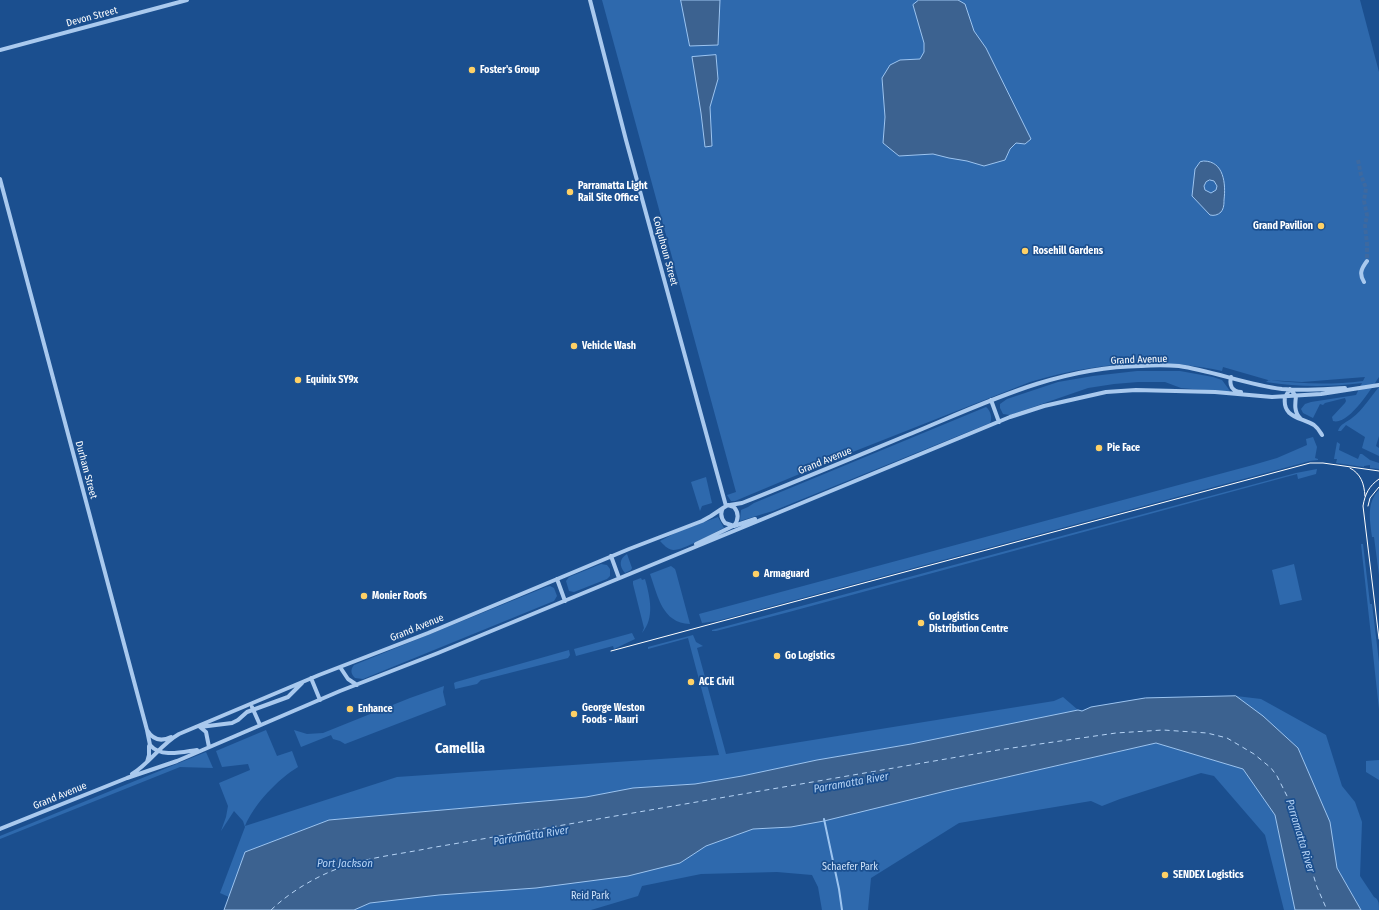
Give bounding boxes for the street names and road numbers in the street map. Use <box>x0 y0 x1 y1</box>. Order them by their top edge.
street label: Devon Street <box>65 4 119 30</box>
street label: Colquhoun Street <box>650 215 680 287</box>
street label: Grand Avenue <box>1110 353 1168 367</box>
street label: Durham Street <box>73 440 99 500</box>
street label: Grand Avenue <box>796 445 854 477</box>
street label: Grand Avenue <box>388 612 446 644</box>
street label: Grand Avenue <box>31 780 89 812</box>

